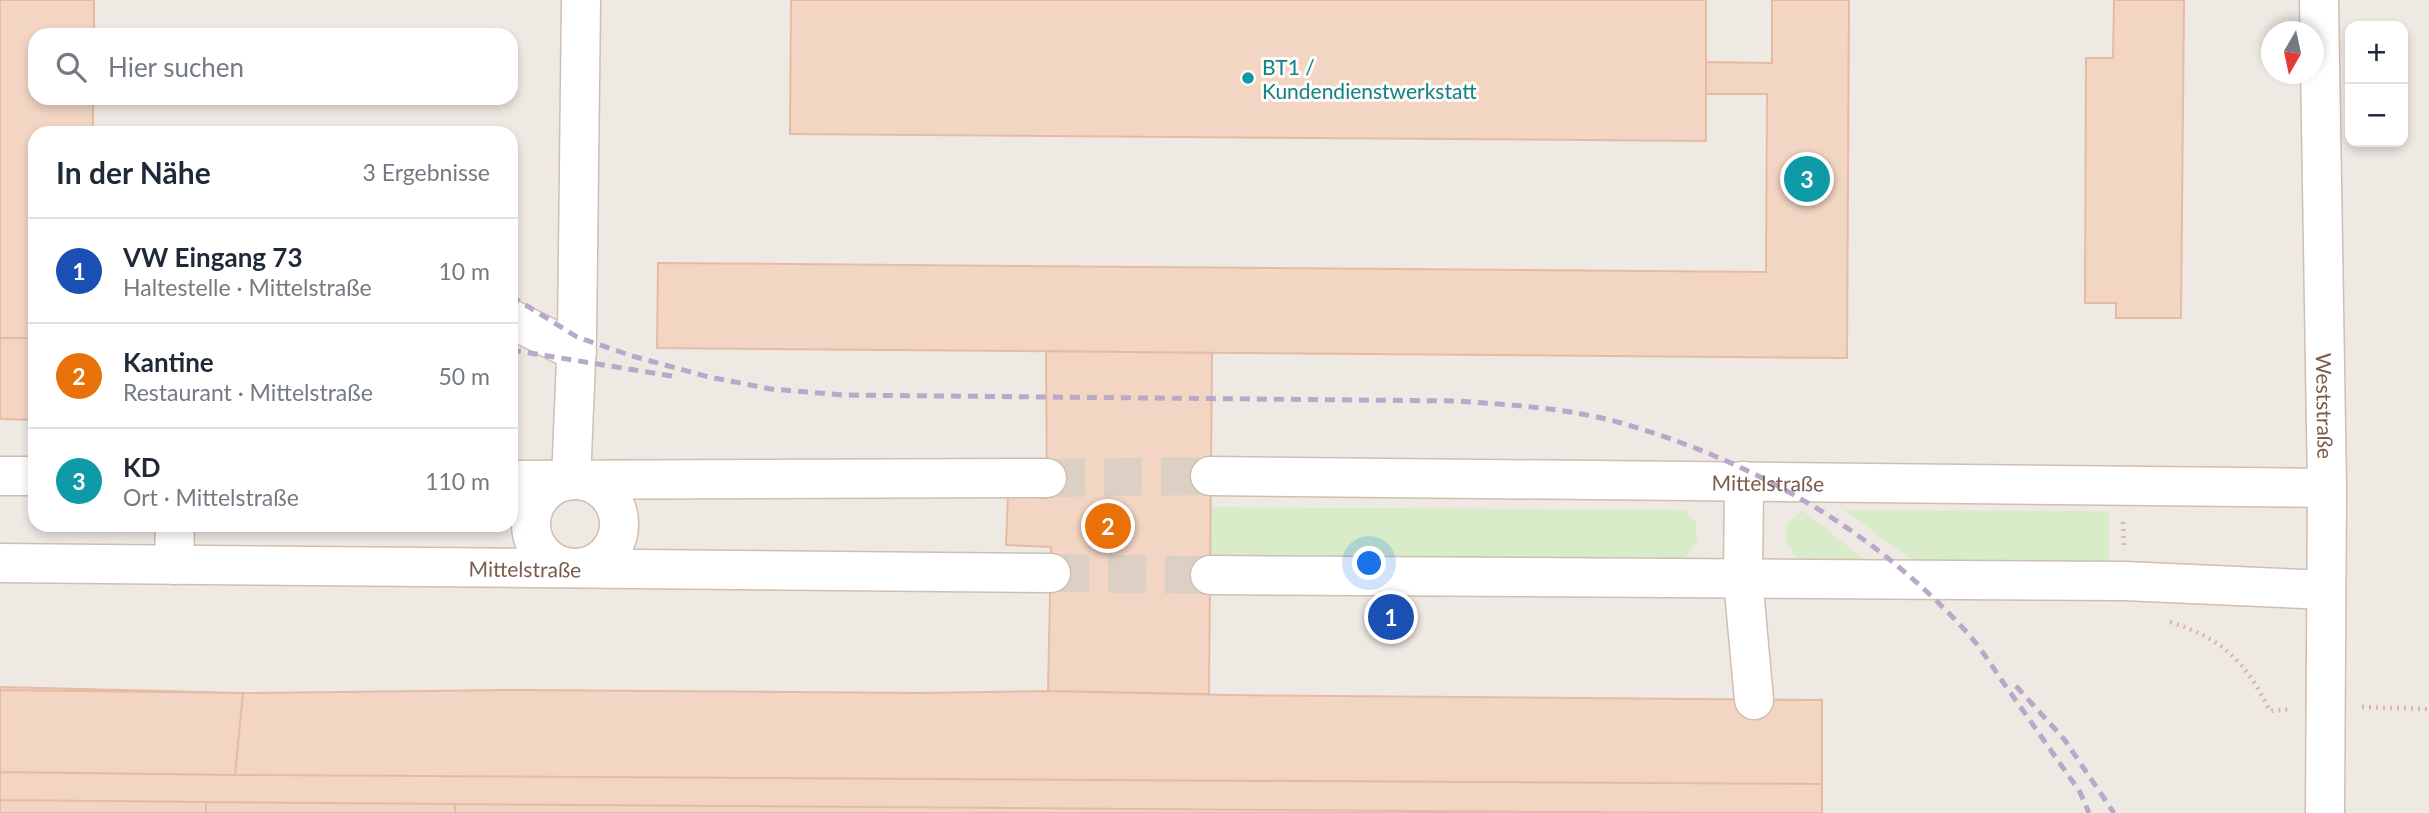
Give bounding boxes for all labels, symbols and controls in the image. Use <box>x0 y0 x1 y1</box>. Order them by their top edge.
north arrow <box>2261 21 2324 84</box>
map controls <box>2345 21 2408 147</box>
button: + <box>2345 21 2408 84</box>
search box <box>28 28 518 105</box>
icon: search <box>52 48 90 86</box>
text: Hier suchen <box>108 51 244 83</box>
place label: BT1 / Kundendienstwerkstatt <box>1262 54 1477 103</box>
marker: BT1 / Kundendienstwerkstatt <box>1240 70 1256 86</box>
button: − <box>2345 84 2408 147</box>
pin: 3 <box>1784 153 1830 205</box>
text: In der Nähe <box>56 154 211 190</box>
text: 3 Ergebnisse <box>362 158 490 186</box>
text: VW Eingang 73 <box>123 241 303 273</box>
text: 1 <box>72 257 86 285</box>
text: 10 m <box>439 257 490 285</box>
text: Haltestelle · Mittelstraße <box>123 273 372 301</box>
text: Kantine <box>123 346 214 378</box>
street label: Weststraße <box>2312 353 2339 459</box>
text: 2 <box>72 362 86 390</box>
text: 50 m <box>439 362 490 390</box>
text: Restaurant · Mittelstraße <box>123 378 373 406</box>
text: KD <box>123 451 161 483</box>
text: 3 <box>72 467 86 495</box>
text: 110 m <box>425 467 490 495</box>
street label: Mittelstraße <box>1712 469 1824 495</box>
text: Ort · Mittelstraße <box>123 483 299 511</box>
pin: 2 <box>1085 500 1131 552</box>
your location <box>1352 546 1386 580</box>
street label: Mittelstraße <box>469 555 581 581</box>
pin: 1 <box>1368 591 1414 643</box>

